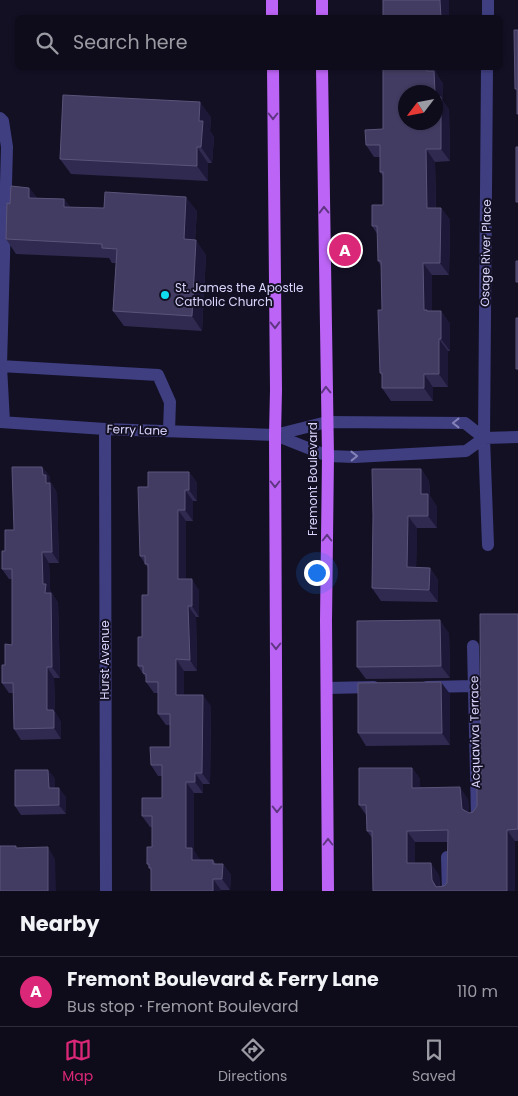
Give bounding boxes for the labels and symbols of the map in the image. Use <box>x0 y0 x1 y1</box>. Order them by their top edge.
north arrow <box>398 85 443 130</box>
one-way arrow <box>268 112 278 120</box>
street label: Osage River Place <box>476 199 495 307</box>
one-way arrow <box>319 206 329 214</box>
pin: A <box>329 231 361 269</box>
place label: St. James the Apostle Catholic Church <box>175 279 303 310</box>
marker: St. James the Apostle Catholic Church <box>159 289 171 301</box>
one-way arrow <box>270 322 280 329</box>
one-way arrow <box>321 386 331 394</box>
one-way arrow <box>451 418 459 428</box>
street label: Ferry Lane <box>106 420 168 439</box>
street label: Fremont Boulevard <box>304 422 321 536</box>
one-way arrow <box>351 451 359 461</box>
one-way arrow <box>270 480 280 488</box>
one-way arrow <box>322 533 332 541</box>
your location <box>304 560 330 586</box>
street label: Hurst Avenue <box>96 620 113 700</box>
one-way arrow <box>271 643 281 651</box>
street label: Acquaviva Terrace <box>465 676 484 789</box>
one-way arrow <box>272 806 282 813</box>
one-way arrow <box>323 838 333 846</box>

